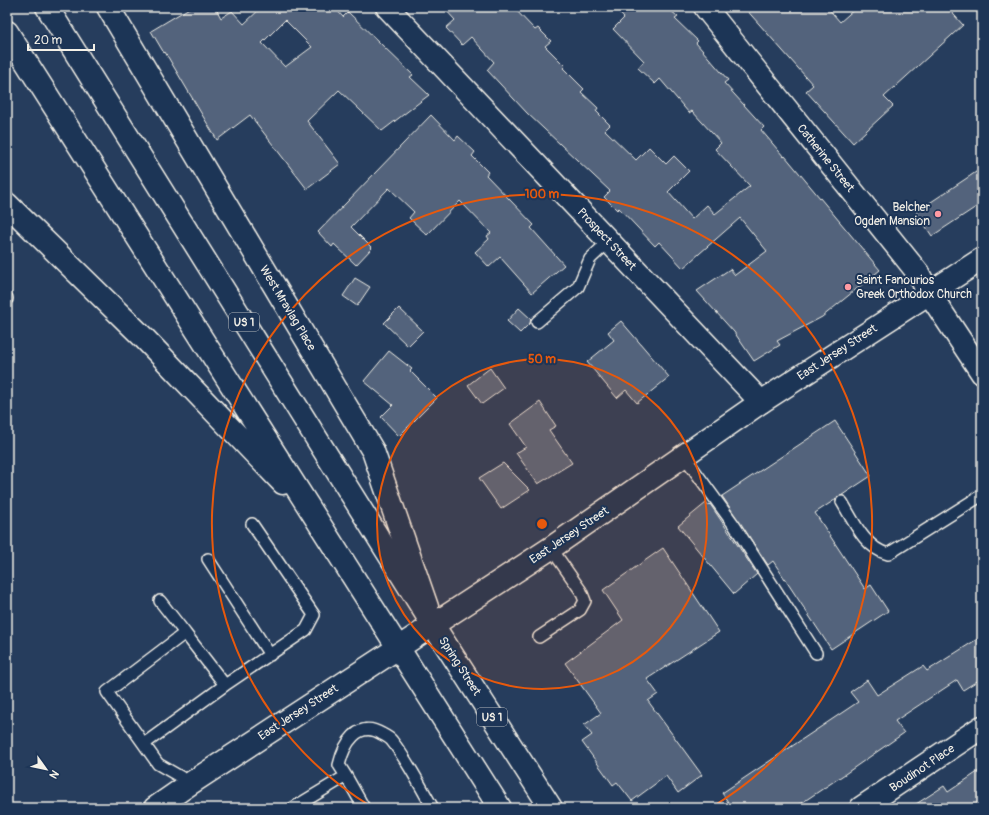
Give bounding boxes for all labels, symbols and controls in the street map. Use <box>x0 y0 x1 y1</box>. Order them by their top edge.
scale bar <box>28 26 94 52</box>
text: 20 m <box>34 33 63 48</box>
street label: Catherine Street <box>794 121 858 195</box>
text: 100 m <box>525 187 560 202</box>
place label: Belcher Ogden Mansion <box>854 200 931 229</box>
street label: Prospect Street <box>574 205 639 274</box>
marker: Belcher Ogden Mansion <box>933 209 943 219</box>
street label: West Mravlag Place <box>256 263 319 354</box>
place label: Saint Fanourios Greek Orthodox Church <box>856 273 972 302</box>
marker: Saint Fanourios Greek Orthodox Church <box>843 282 853 292</box>
road number: US 1 <box>229 313 259 331</box>
street label: East Jersey Street <box>795 321 880 384</box>
text: 50 m <box>528 352 556 367</box>
street label: East Jersey Street <box>527 503 612 567</box>
centre of rings <box>535 517 549 531</box>
street label: Spring Street <box>435 634 484 699</box>
street label: East Jersey Street <box>256 681 341 744</box>
road number: US 1 <box>477 708 507 726</box>
street label: Boudinot Place <box>887 741 958 796</box>
north arrow <box>26 749 66 789</box>
text: N <box>46 768 61 781</box>

